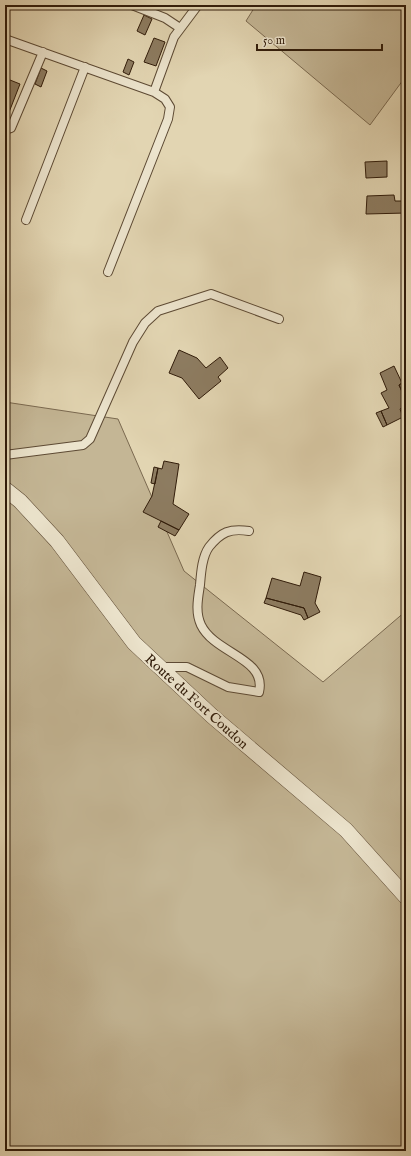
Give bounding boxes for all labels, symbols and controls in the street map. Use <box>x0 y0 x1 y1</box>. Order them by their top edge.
scale bar <box>257 26 382 52</box>
text: 50 m <box>263 33 285 48</box>
street label: Route du Fort Coudon <box>141 650 252 754</box>

